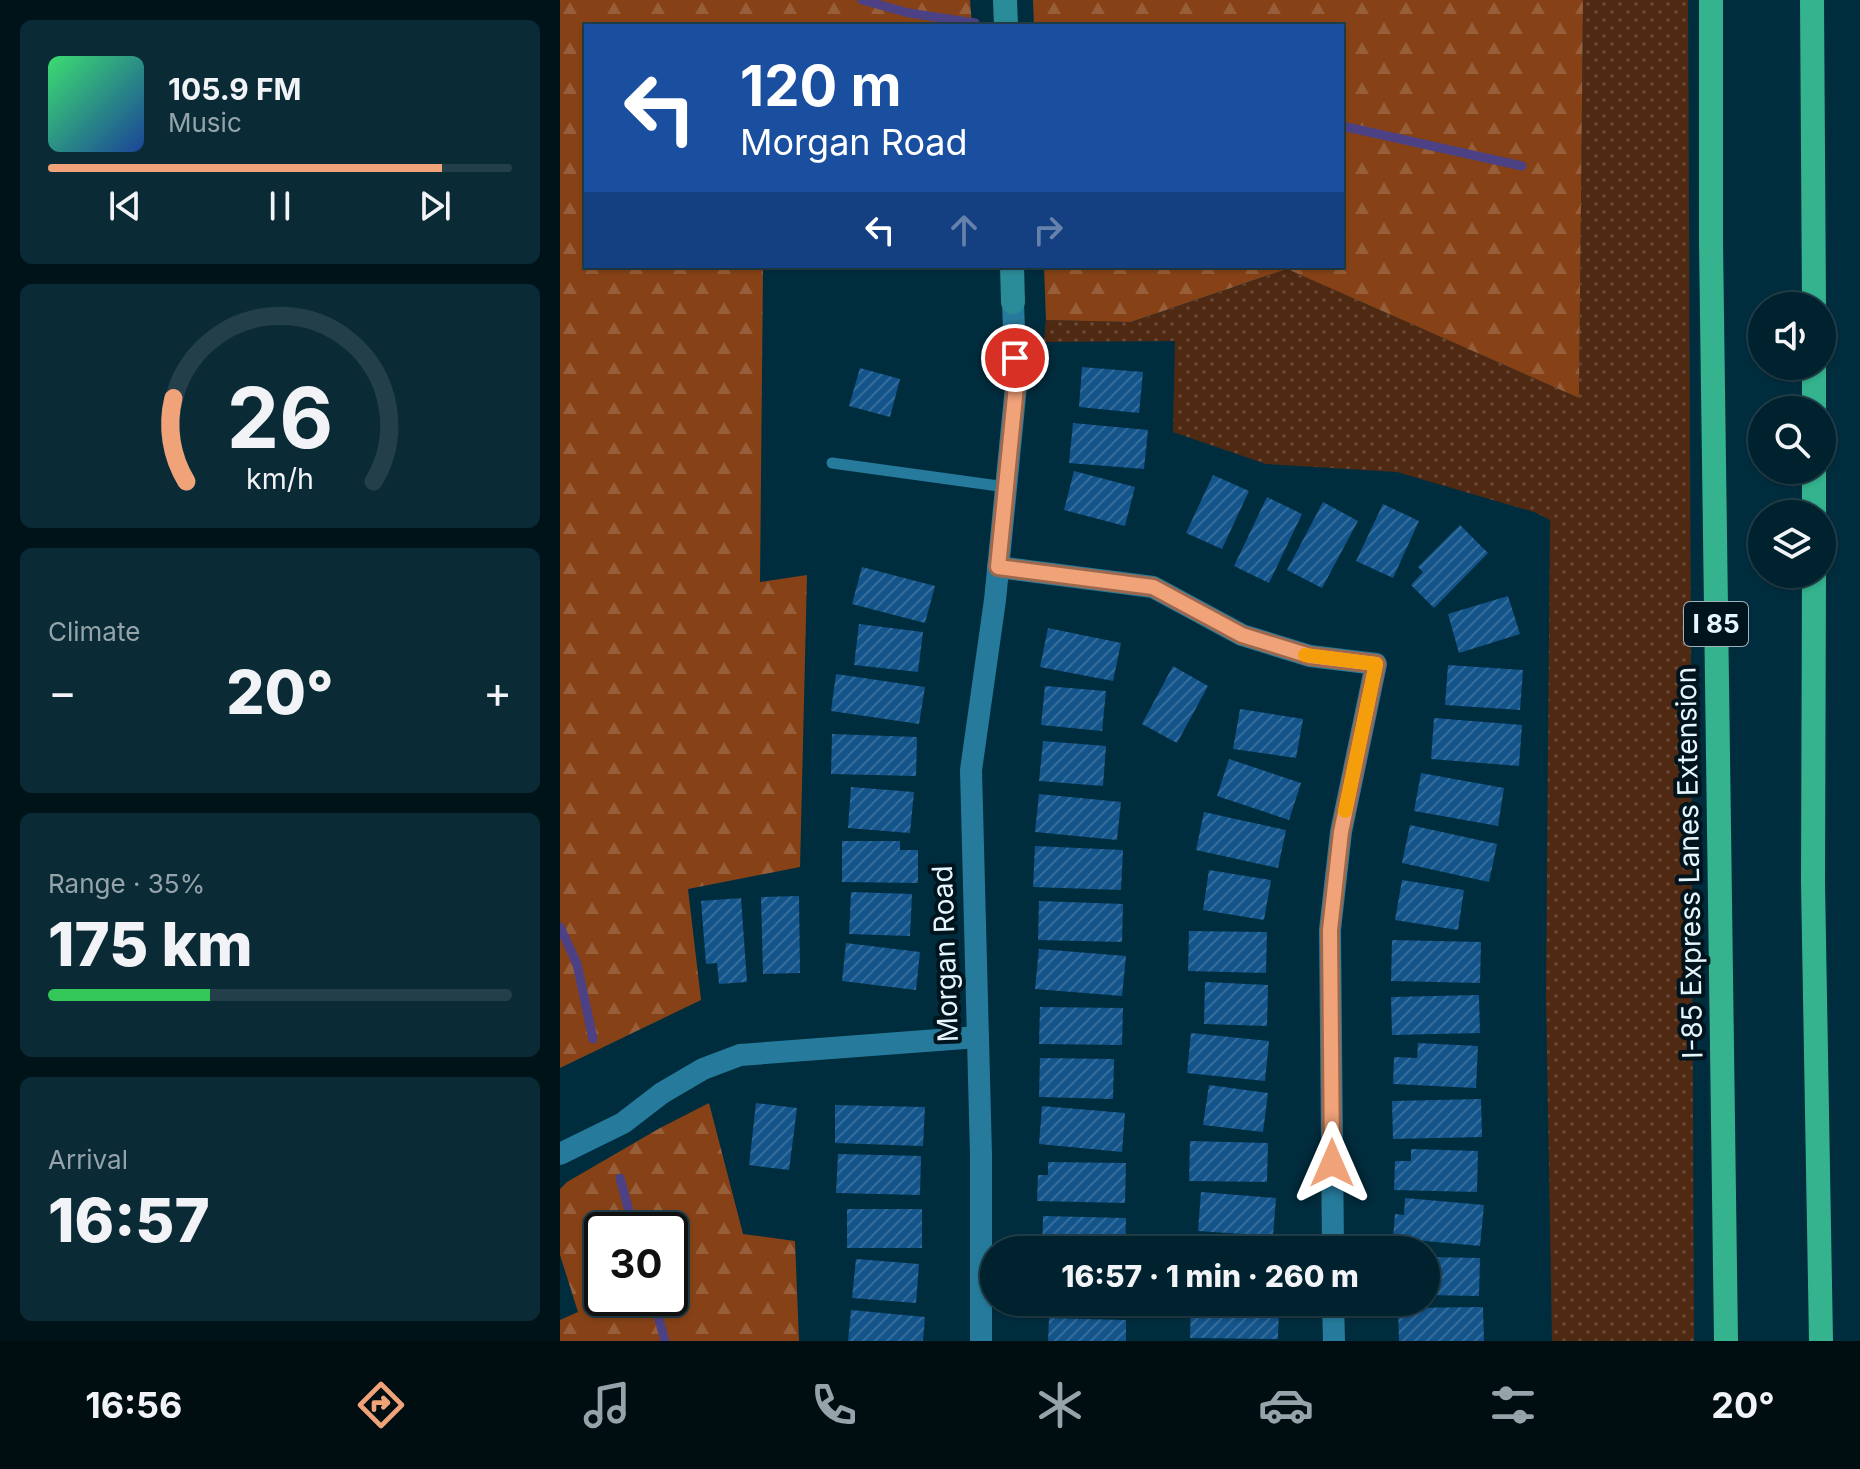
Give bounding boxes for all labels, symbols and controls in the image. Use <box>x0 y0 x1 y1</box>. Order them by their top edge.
text: 120 m <box>740 52 902 120</box>
icon: left <box>608 56 712 160</box>
text: 105.9 FM <box>168 71 301 107</box>
text: Music <box>168 107 242 138</box>
text: Morgan Road <box>740 120 968 164</box>
icon: previous <box>103 184 147 228</box>
icon: pause <box>258 184 302 228</box>
icon: next <box>413 184 457 228</box>
icon: left <box>858 208 902 252</box>
icon: ahead <box>942 208 986 252</box>
icon: right <box>1026 208 1070 252</box>
map controls <box>1748 292 1836 588</box>
button: sound <box>1748 292 1836 380</box>
pin <box>981 324 1049 392</box>
icon: arrive <box>993 336 1037 380</box>
text: 26 <box>227 367 333 468</box>
button: search <box>1748 396 1836 484</box>
text: km/h <box>246 461 314 496</box>
button: layers <box>1748 500 1836 588</box>
road number: I 85 <box>1684 602 1748 646</box>
text: Climate <box>48 616 140 647</box>
text: 20° <box>226 656 334 728</box>
text: − <box>48 665 77 719</box>
text: + <box>483 665 512 719</box>
street label: I-85 Express Lanes Extension <box>1669 667 1709 1059</box>
street label: Morgan Road <box>925 865 965 1043</box>
text: Range · 35% <box>48 868 205 899</box>
text: 175 km <box>48 908 253 980</box>
position arrow <box>1290 1121 1374 1205</box>
text: Arrival <box>48 1144 128 1175</box>
text: 16:57 <box>48 1184 210 1256</box>
speed limit sign: 30 <box>584 1212 688 1316</box>
text: 16:57 · 1 min · 260 m <box>1061 1258 1359 1294</box>
icon: directions <box>353 1377 409 1433</box>
icon: music <box>579 1377 635 1433</box>
icon: phone <box>806 1377 862 1433</box>
icon: climate <box>1032 1377 1088 1433</box>
icon: car <box>1258 1377 1314 1433</box>
icon: filters <box>1485 1377 1541 1433</box>
text: 16:56 <box>85 1383 183 1427</box>
text: 20° <box>1711 1383 1775 1427</box>

